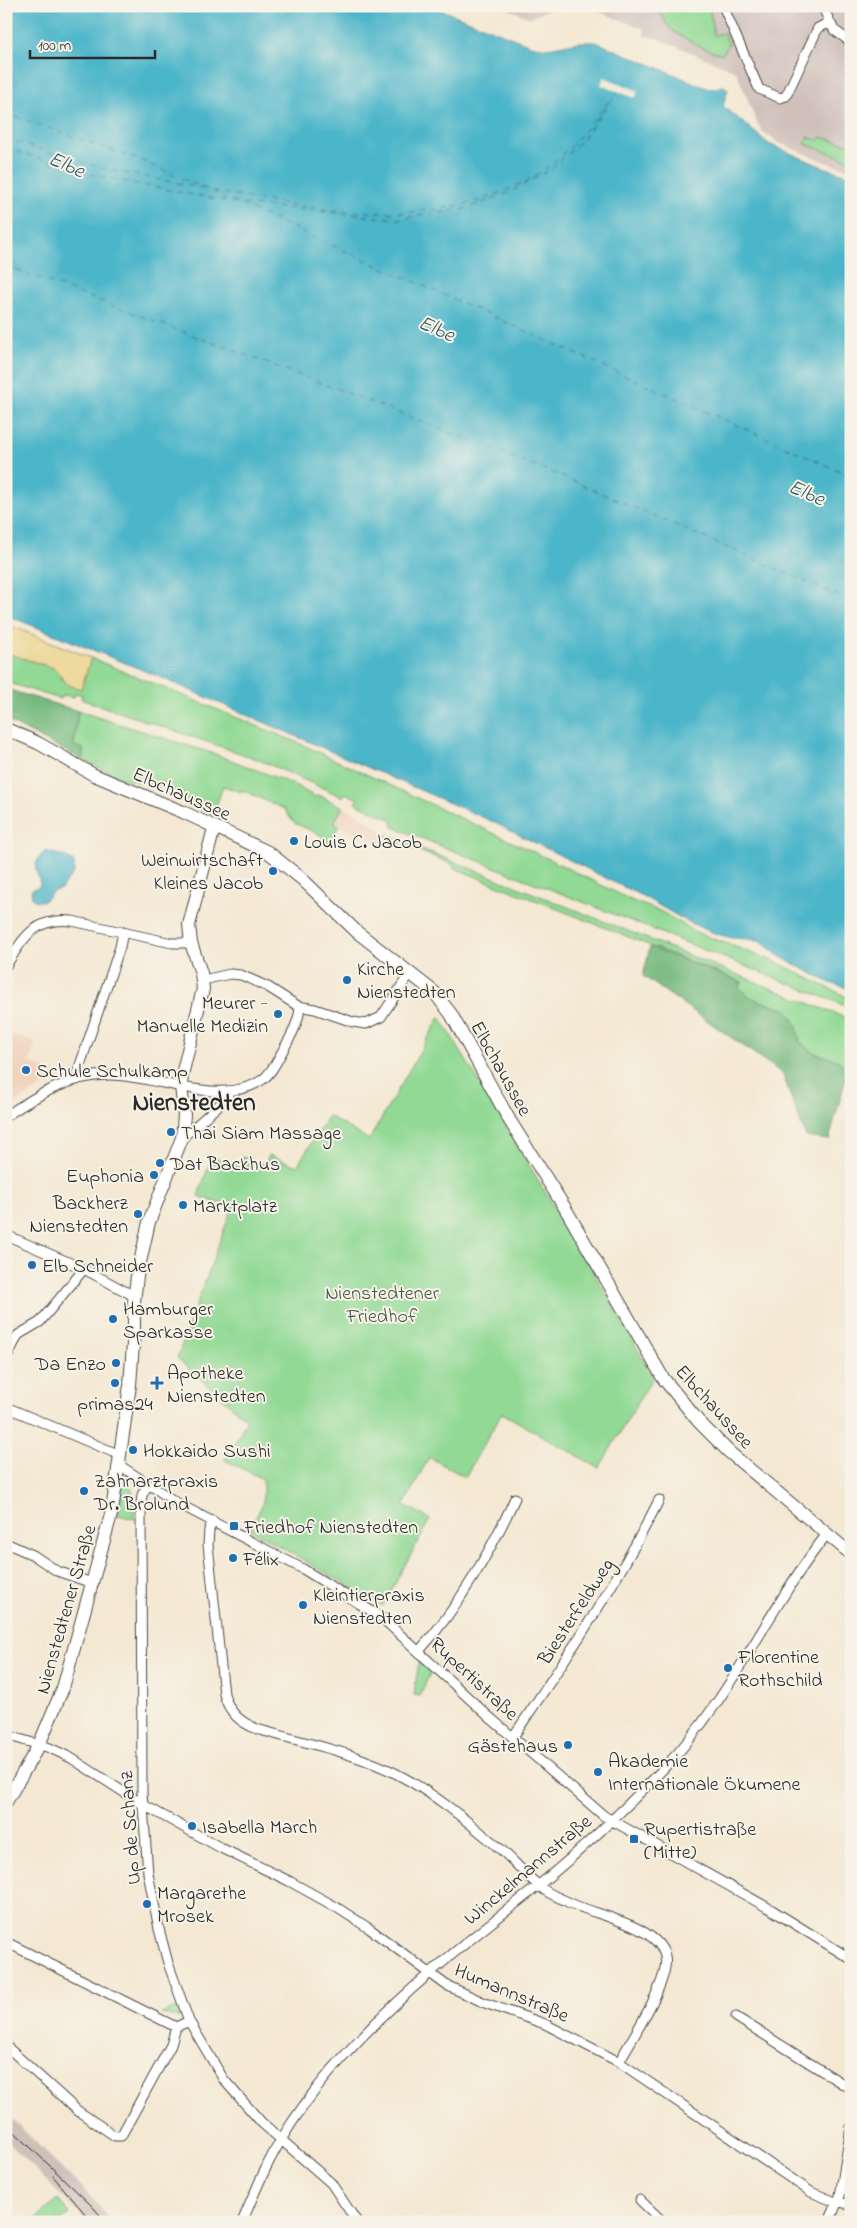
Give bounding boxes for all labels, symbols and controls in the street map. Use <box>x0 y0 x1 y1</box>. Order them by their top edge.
scale bar <box>30 28 155 60</box>
text: 100 m <box>38 35 71 57</box>
water label: Elbe <box>43 145 91 188</box>
water label: Elbe <box>413 309 461 352</box>
water label: Elbe <box>783 473 831 516</box>
street label: Elbchaussee <box>127 761 235 830</box>
place label: Louis C. Jacob <box>304 829 422 858</box>
marker: Louis C. Jacob <box>288 835 300 847</box>
place label: Weinwirtschaft Kleines Jacob <box>141 847 263 899</box>
marker: Weinwirtschaft Kleines Jacob <box>267 865 279 877</box>
place label: Kirche Nienstedten <box>357 956 456 1008</box>
marker: Kirche Nienstedten <box>341 974 353 986</box>
place label: Meurer - Manuelle Medizin <box>136 990 268 1042</box>
marker: Meurer - Manuelle Medizin <box>272 1008 284 1020</box>
street label: Elbchaussee <box>462 1016 538 1122</box>
place label: Schule Schulkamp <box>36 1058 188 1087</box>
marker: Schule Schulkamp <box>20 1064 32 1076</box>
district label: Nienstedten <box>132 1086 256 1122</box>
place label: Thai Siam Massage <box>181 1120 341 1150</box>
marker: Thai Siam Massage <box>165 1126 177 1138</box>
place label: Dat Backhus <box>169 1151 280 1180</box>
marker: Dat Backhus <box>154 1157 166 1169</box>
place label: Euphonia <box>66 1163 144 1192</box>
marker: Euphonia <box>148 1169 160 1181</box>
place label: Backherz Nienstedten <box>29 1190 129 1242</box>
place label: Marktplatz <box>193 1193 278 1222</box>
marker: Marktplatz <box>177 1199 189 1211</box>
marker: Backherz Nienstedten <box>132 1208 144 1220</box>
place label: Elb Schneider <box>42 1253 154 1282</box>
marker: Elb Schneider <box>26 1259 38 1271</box>
park label: Nienstedtener Friedhof <box>325 1280 440 1332</box>
place label: Hamburger Sparkasse <box>123 1296 214 1348</box>
marker: Hamburger Sparkasse <box>107 1313 119 1325</box>
place label: Da Enzo <box>34 1351 106 1380</box>
marker: Da Enzo <box>110 1357 122 1369</box>
street label: Elbchaussee <box>667 1359 759 1456</box>
place label: Apotheke Nienstedten <box>167 1360 266 1412</box>
marker: primas24 <box>109 1377 121 1389</box>
marker: Apotheke Nienstedten <box>151 1377 163 1389</box>
place label: primas24 <box>77 1391 153 1420</box>
place label: Hokkaido Sushi <box>143 1438 270 1467</box>
marker: Hokkaido Sushi <box>127 1444 139 1456</box>
place label: Zahnarztpraxis Dr. Brolund <box>93 1468 218 1520</box>
marker: Zahnarztpraxis Dr. Brolund <box>78 1485 90 1497</box>
place label: Friedhof Nienstedten <box>243 1514 418 1543</box>
marker: Friedhof Nienstedten <box>228 1520 240 1532</box>
street label: Nienstedtener Straße <box>29 1522 105 1698</box>
place label: Félix <box>242 1546 279 1575</box>
marker: Félix <box>227 1552 239 1564</box>
street label: Biesterfeldweg <box>531 1553 623 1673</box>
place label: Kleintierpraxis Nienstedten <box>313 1582 425 1634</box>
marker: Kleintierpraxis Nienstedten <box>297 1599 309 1611</box>
street label: Rupertistraße <box>422 1631 524 1729</box>
place label: Florentine Rothschild <box>737 1644 822 1696</box>
marker: Florentine Rothschild <box>722 1662 734 1674</box>
place label: Gästehaus <box>468 1733 558 1762</box>
marker: Gästehaus <box>562 1739 574 1751</box>
place label: Akademie Internationale Ökumene <box>608 1748 800 1800</box>
marker: Akademie Internationale Ökumene <box>592 1766 604 1778</box>
street label: Up de Schanz <box>113 1769 150 1886</box>
street label: Winckelmannstraße <box>458 1809 599 1933</box>
place label: Isabella March <box>202 1814 317 1843</box>
place label: Rupertistraße (Mitte) <box>644 1816 756 1868</box>
marker: Isabella March <box>186 1820 198 1832</box>
marker: Rupertistraße (Mitte) <box>628 1833 640 1845</box>
place label: Margarethe Mrosek <box>157 1880 246 1932</box>
marker: Margarethe Mrosek <box>141 1898 153 1910</box>
street label: Humannstraße <box>449 1957 573 2032</box>

